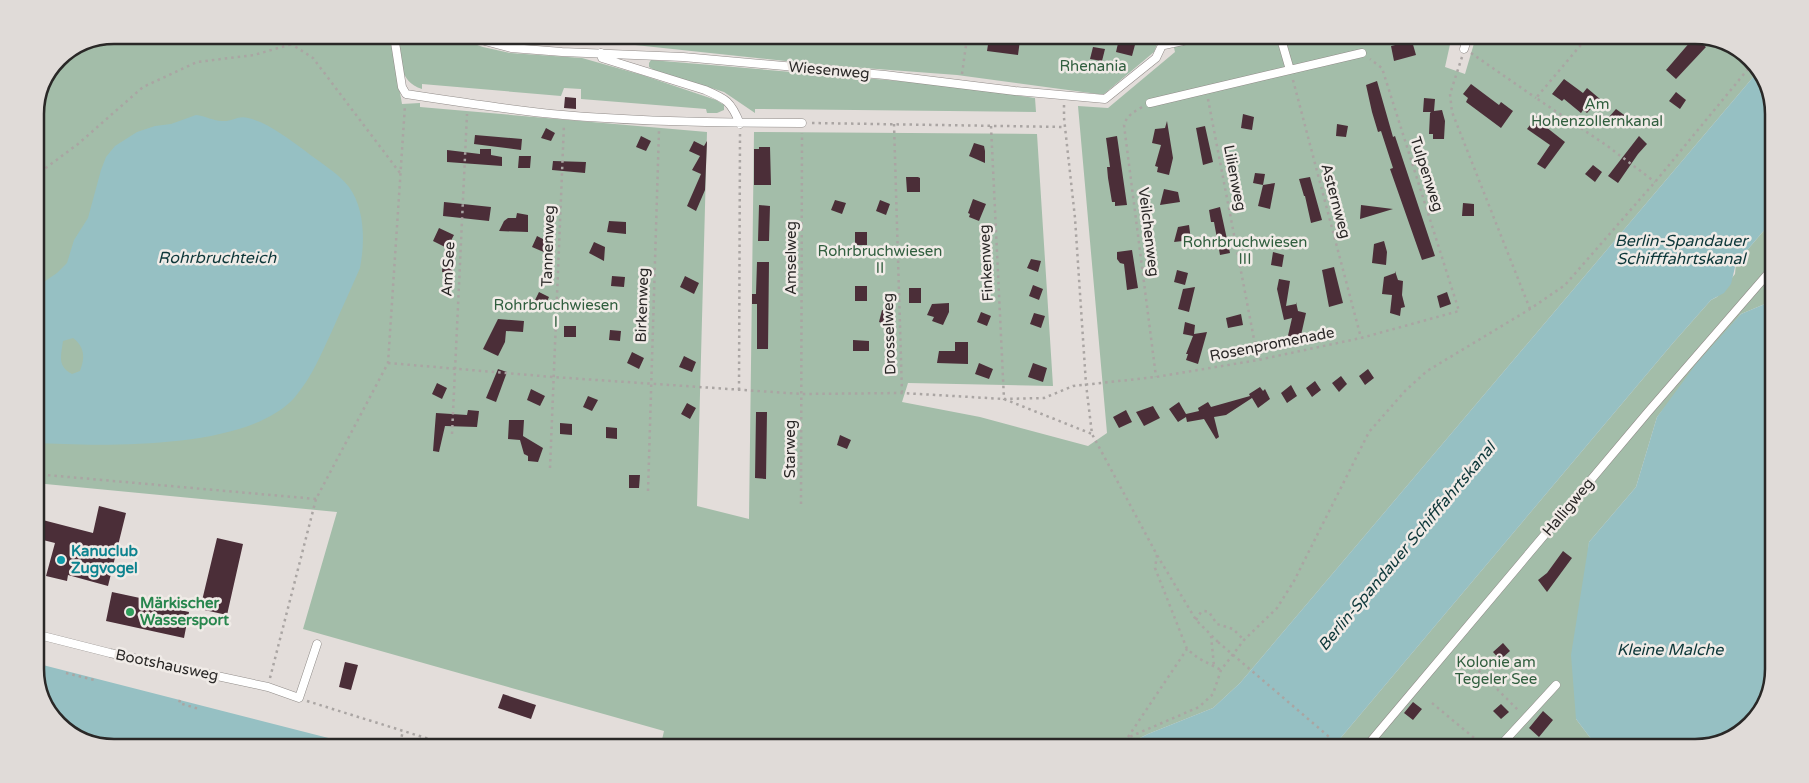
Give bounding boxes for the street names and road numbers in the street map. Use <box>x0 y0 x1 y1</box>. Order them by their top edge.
street label: Wiesenweg <box>788 57 870 83</box>
street label: Tulpenweg <box>1406 134 1448 214</box>
street label: Lilienweg <box>1220 143 1250 213</box>
street label: Asternweg <box>1317 162 1355 240</box>
street label: Veilchenweg <box>1135 186 1163 278</box>
street label: Tannenweg <box>538 205 558 287</box>
street label: Amselweg <box>782 221 800 295</box>
street label: Finkenweg <box>975 224 997 302</box>
street label: Am See <box>438 241 458 297</box>
street label: Birkenweg <box>632 267 652 343</box>
street label: Drosselweg <box>879 293 899 375</box>
street label: Rosenpromenade <box>1208 323 1336 365</box>
street label: Starweg <box>781 420 799 478</box>
street label: Halligweg <box>1539 474 1597 540</box>
street label: Bootshausweg <box>114 645 220 685</box>

